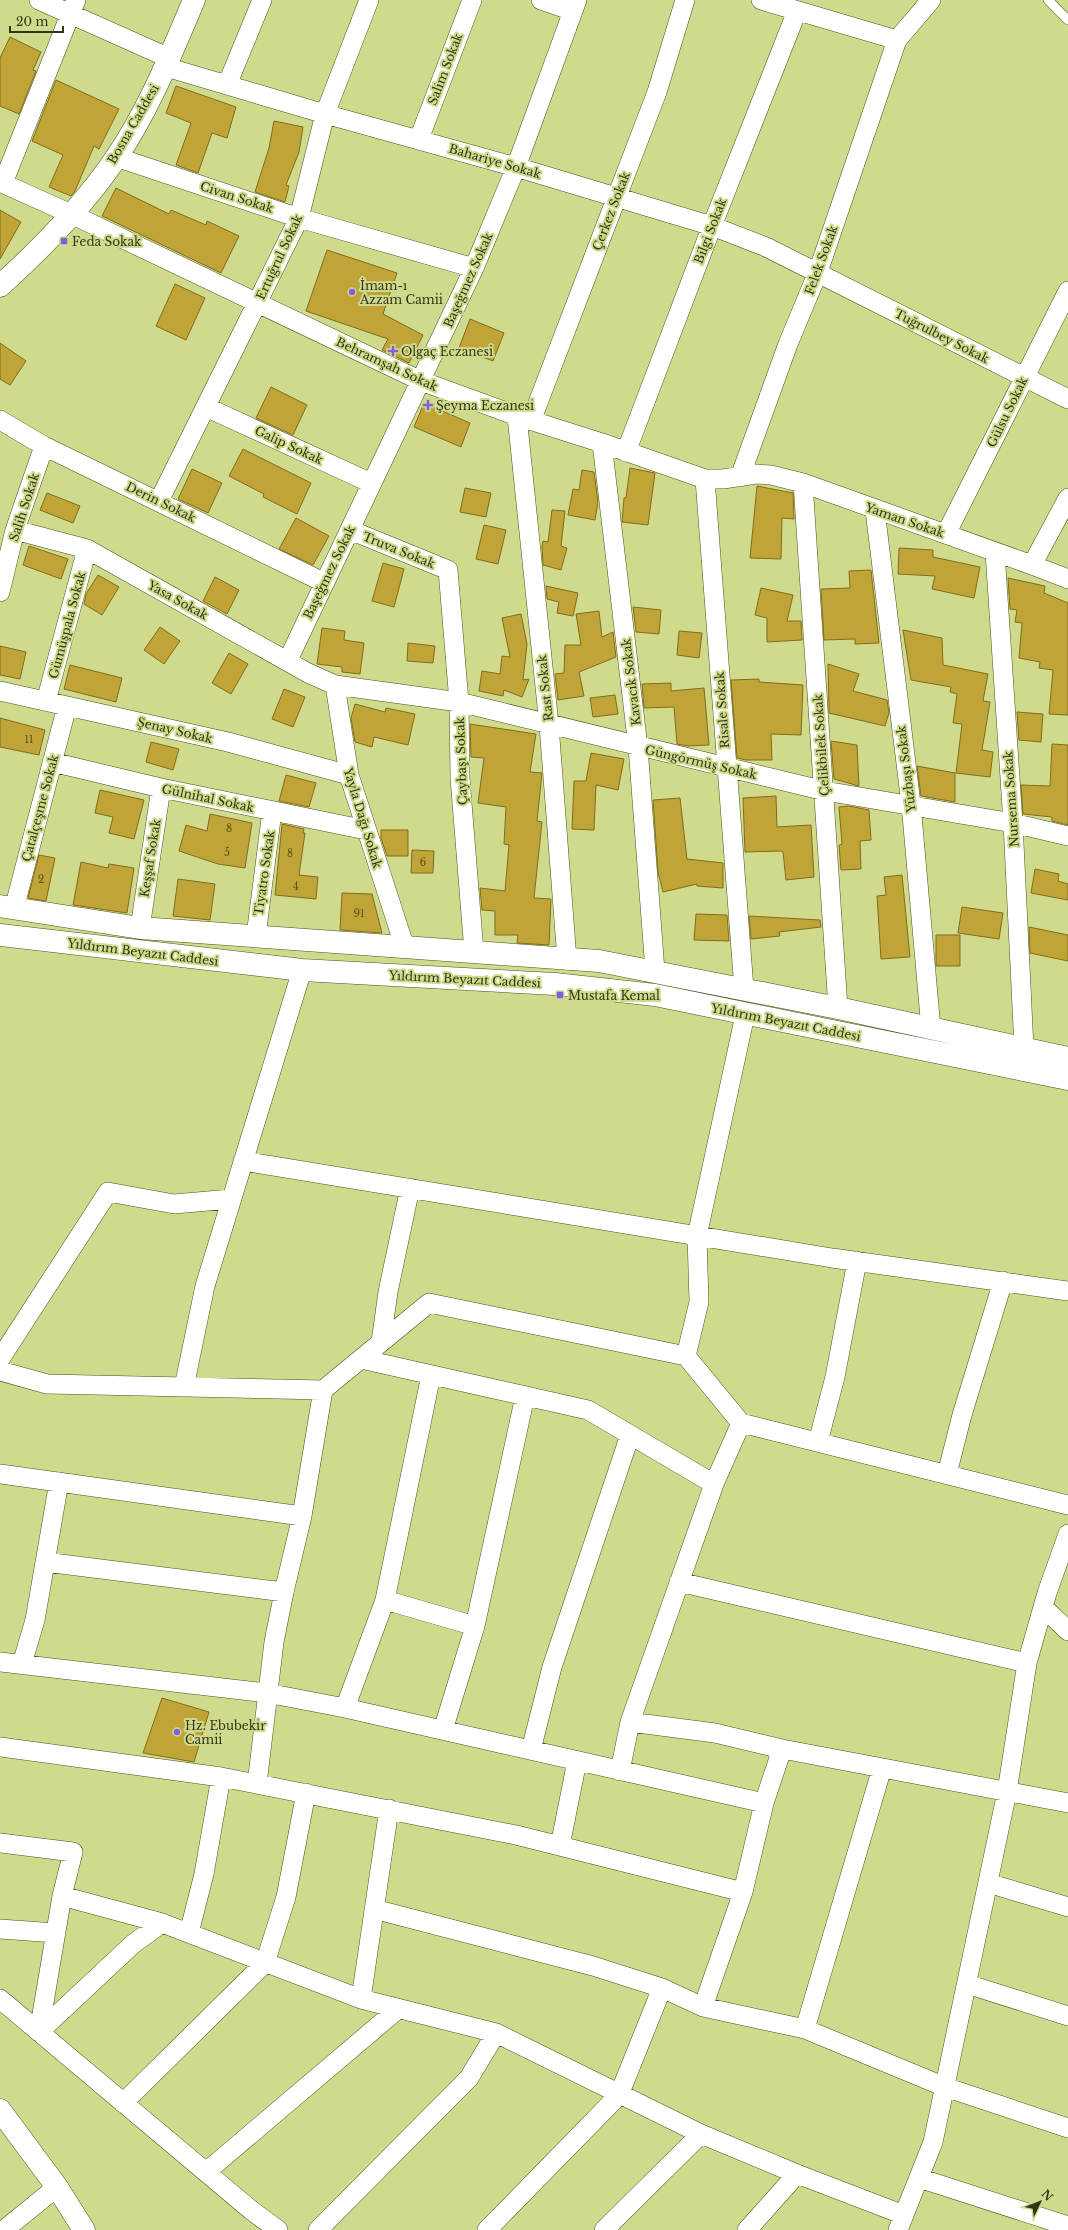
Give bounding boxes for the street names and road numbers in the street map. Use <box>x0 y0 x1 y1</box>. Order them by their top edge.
street label: Salim Sokak <box>424 30 466 107</box>
street label: Bosna Caddesi <box>104 81 162 167</box>
street label: Bahariye Sokak <box>447 141 543 182</box>
street label: Çerkez Sokak <box>589 169 633 253</box>
street label: Civan Sokak <box>198 178 276 216</box>
street label: Bilgi Sokak <box>691 196 730 266</box>
street label: Ertuğrul Sokak <box>253 211 306 302</box>
street label: Felek Sokak <box>801 223 841 297</box>
street label: Başeğmez Sokak <box>440 230 496 330</box>
street label: Tuğrulbey Sokak <box>892 306 992 367</box>
street label: Behramşah Sokak <box>334 334 441 394</box>
street label: Gülsu Sokak <box>984 374 1031 450</box>
street label: Galip Sokak <box>252 423 326 468</box>
street label: Salih Sokak <box>6 470 42 543</box>
street label: Derin Sokak <box>124 479 199 526</box>
street label: Yaman Sokak <box>863 499 947 541</box>
street label: Başeğmez Sokak <box>300 522 358 621</box>
street label: Truva Sokak <box>361 529 438 572</box>
street label: Gümüşpala Sokak <box>45 569 89 680</box>
street label: Yasa Sokak <box>144 577 211 623</box>
street label: Kavacık Sokak <box>618 637 644 727</box>
street label: Rast Sokak <box>534 654 556 722</box>
street label: Risale Sokak <box>712 671 732 749</box>
street label: Çelikbilek Sokak <box>810 693 832 797</box>
street label: Şenay Sokak <box>136 714 215 746</box>
street label: Çaybaşı Sokak <box>452 716 470 805</box>
street label: Yüzbaşı Sokak <box>893 724 919 814</box>
street label: Güngörmüş Sokak <box>644 742 759 782</box>
street label: Nursema Sokak <box>1000 750 1022 848</box>
street label: Çatalçeşme Sokak <box>18 752 62 863</box>
street label: Yayla Dağı Sokak <box>340 765 386 871</box>
street label: Gülnihal Sokak <box>160 781 256 815</box>
street label: Keşşaf Sokak <box>136 817 164 898</box>
street label: Tiyatro Sokak <box>251 829 277 917</box>
street label: Yıldırım Beyazıt Caddesi <box>66 935 219 969</box>
street label: Yıldırım Beyazıt Caddesi <box>388 967 541 990</box>
street label: Yıldırım Beyazıt Caddesi <box>709 1000 862 1044</box>

